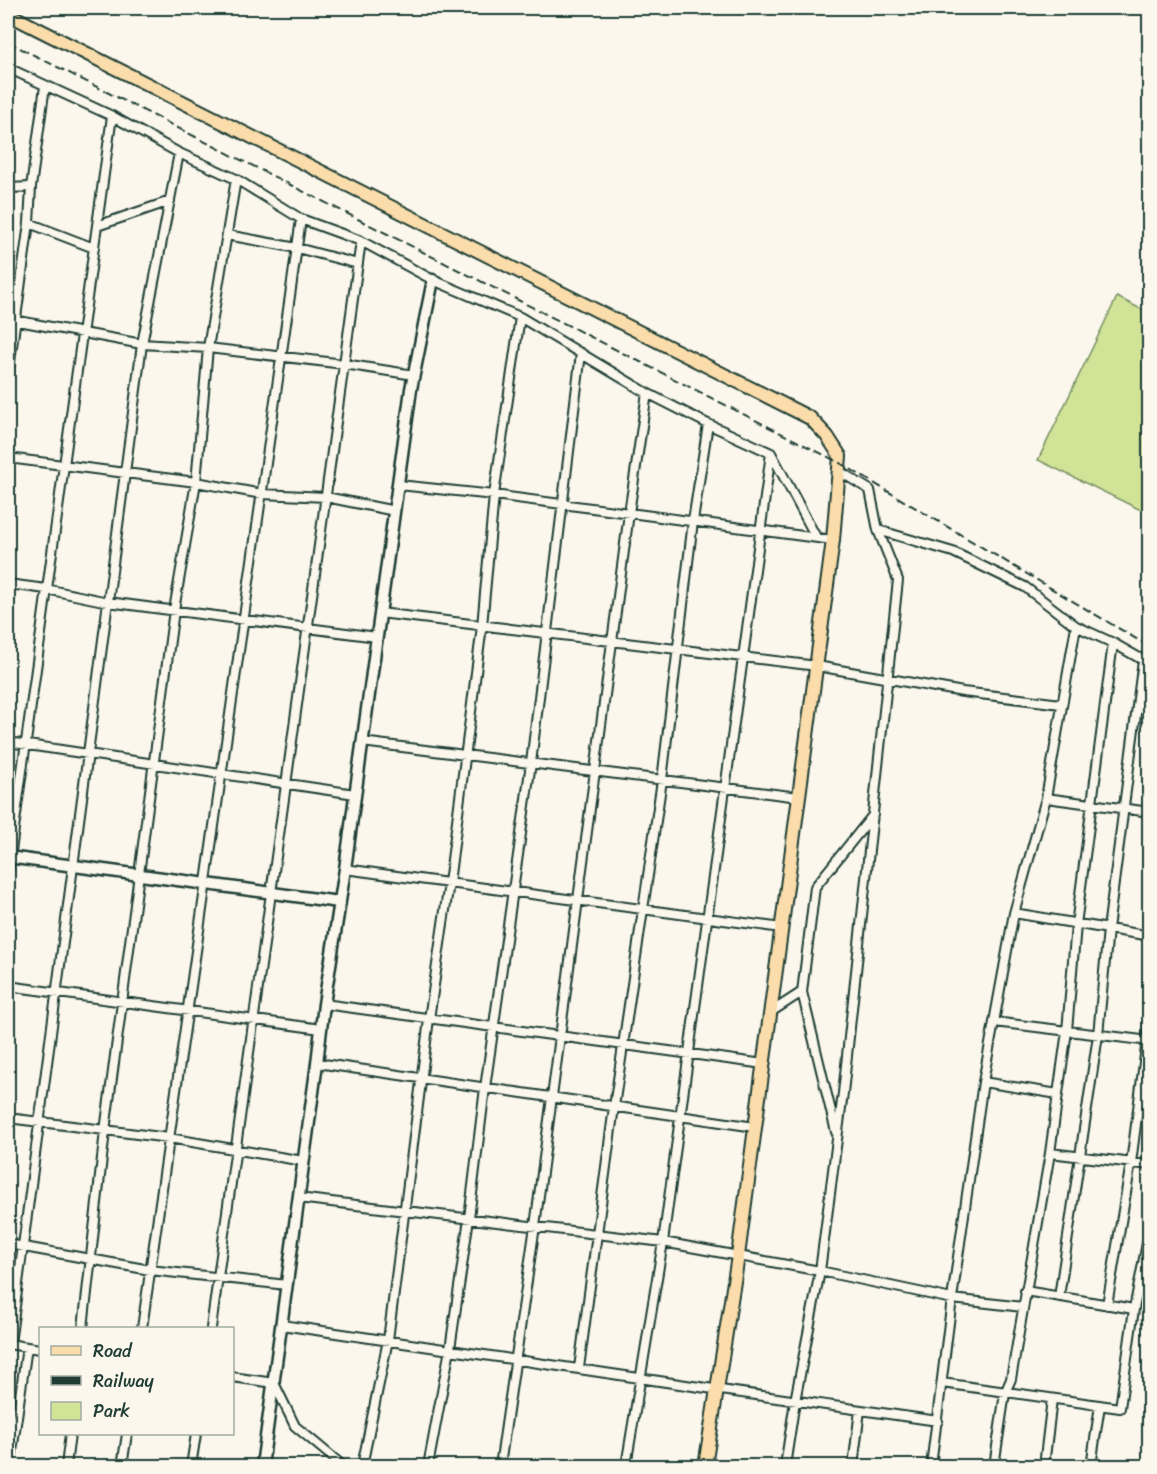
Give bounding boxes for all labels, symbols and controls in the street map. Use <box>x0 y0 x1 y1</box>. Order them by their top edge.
legend <box>39 1327 234 1435</box>
text: Road <box>93 1335 133 1367</box>
text: Railway <box>93 1365 155 1397</box>
text: Park <box>93 1395 130 1427</box>

